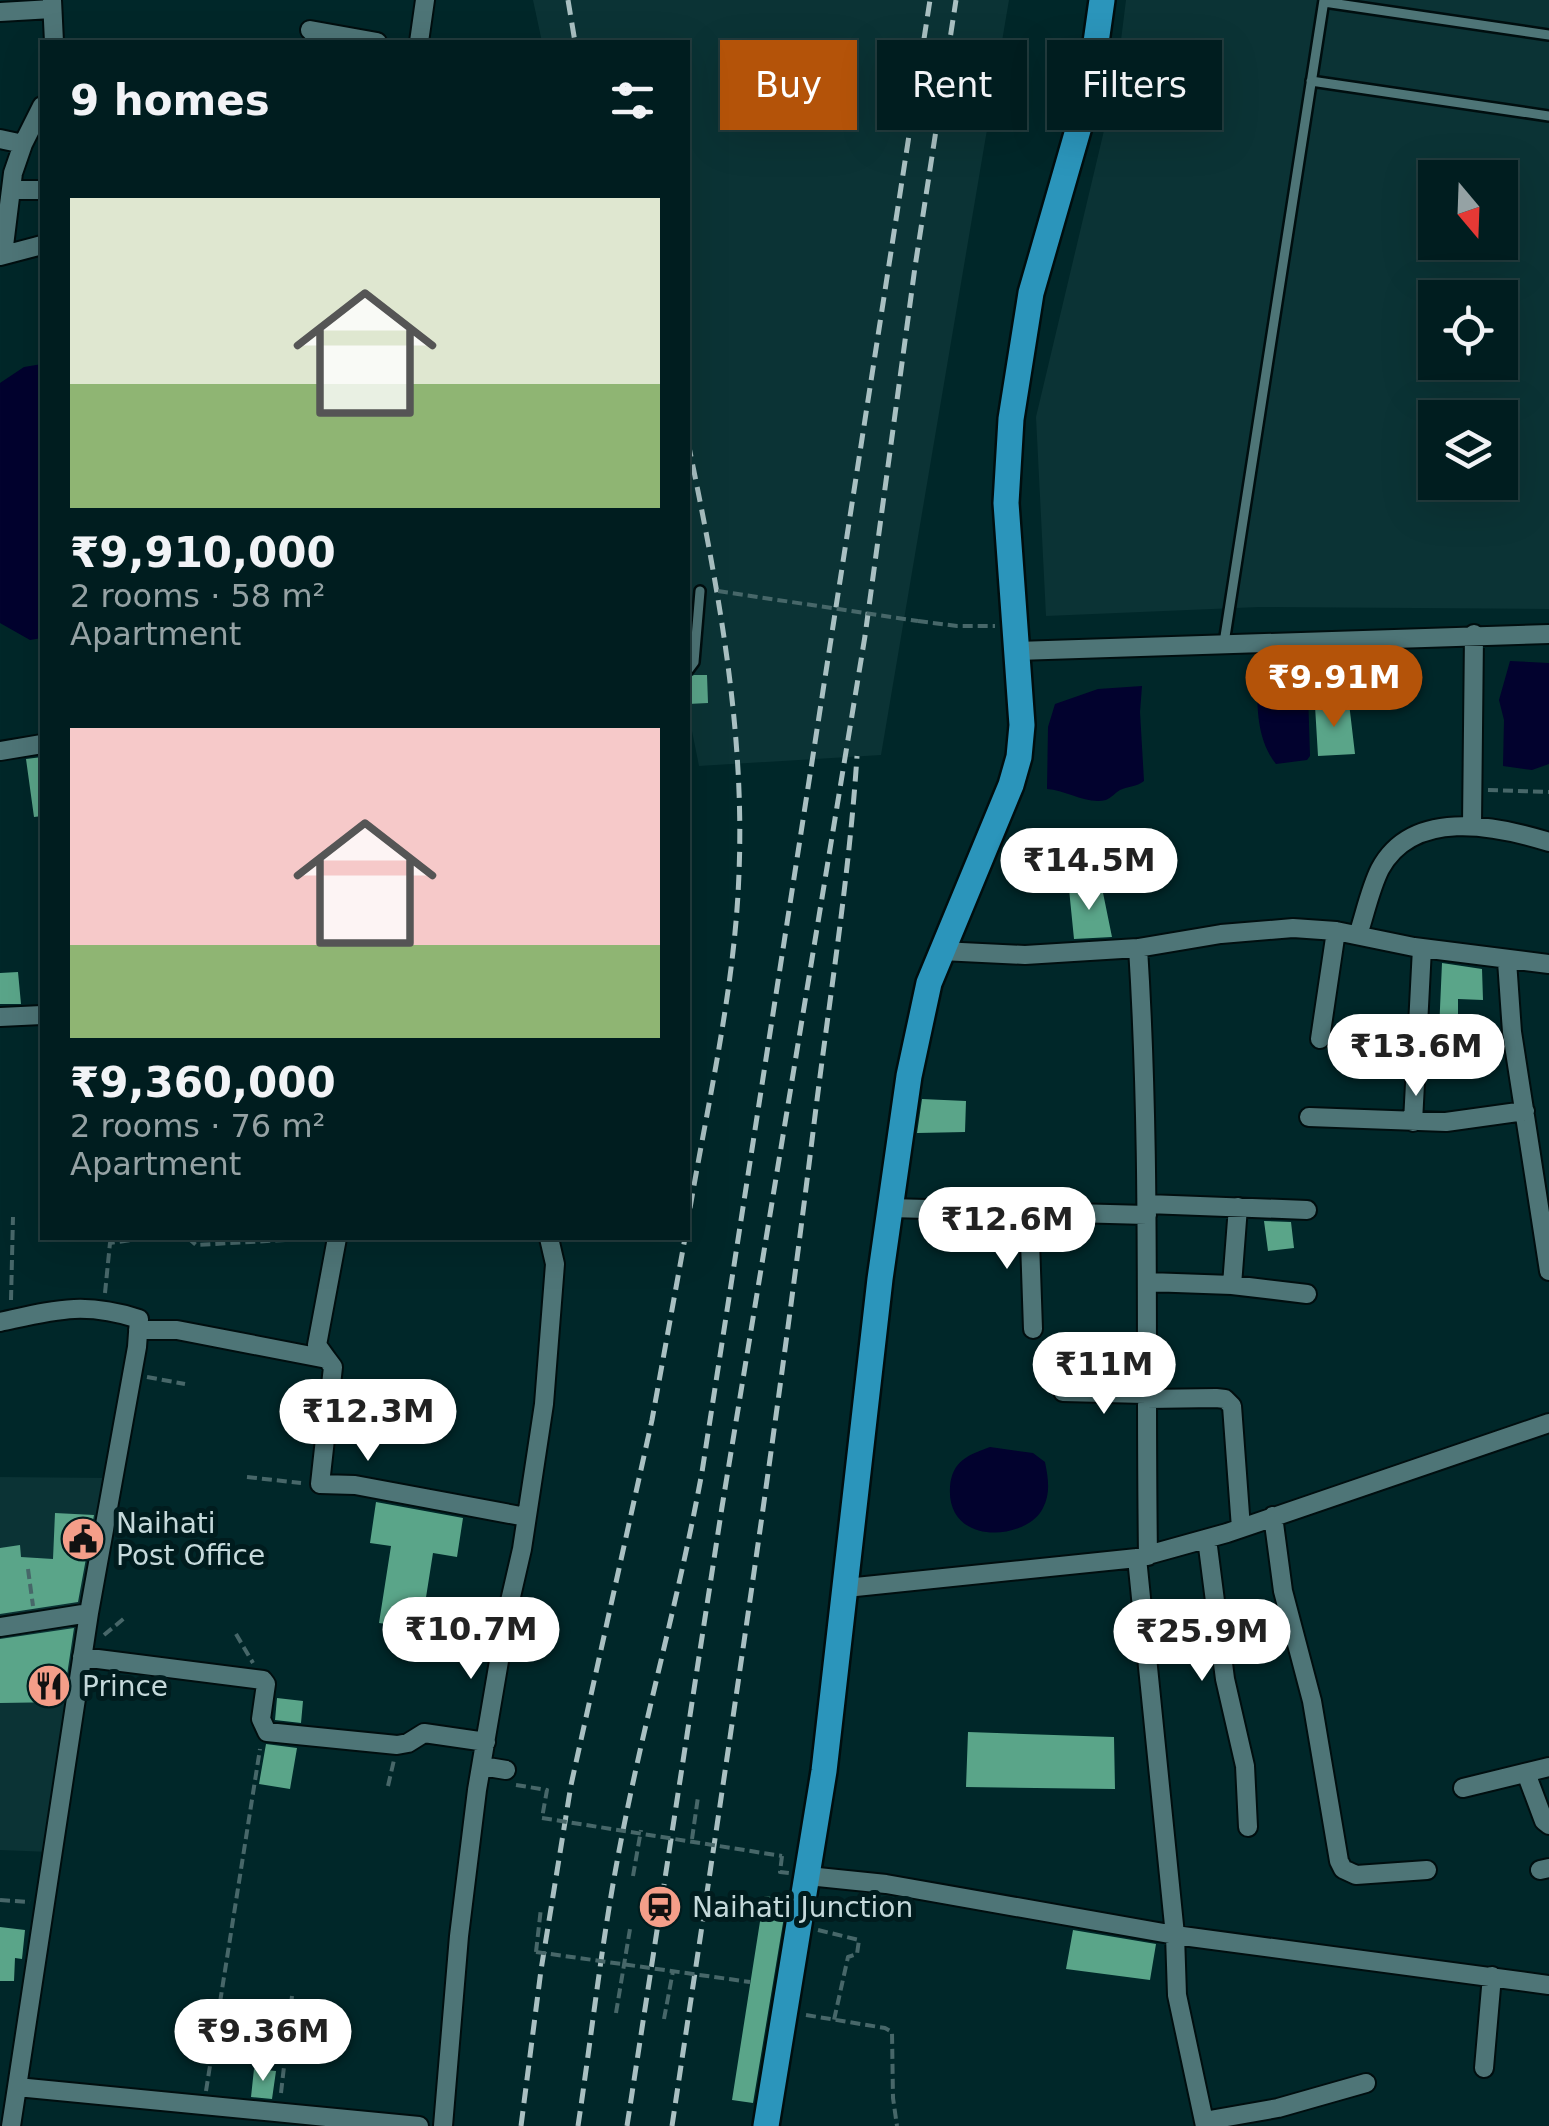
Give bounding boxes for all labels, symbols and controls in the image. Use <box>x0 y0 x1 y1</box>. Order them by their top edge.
chip: Buy <box>720 40 857 130</box>
chip: Rent <box>877 40 1027 130</box>
chip: Filters <box>1047 40 1222 130</box>
icon: filters <box>605 73 660 128</box>
text: 9 homes <box>70 76 270 125</box>
north arrow <box>1418 160 1518 260</box>
map controls <box>1418 160 1518 500</box>
icon: home <box>275 263 455 443</box>
button: locate <box>1418 280 1518 380</box>
button: layers <box>1418 400 1518 500</box>
text: ₹9,910,000 <box>70 528 336 577</box>
text: 2 rooms · 58 m² <box>70 577 325 615</box>
text: Apartment <box>70 615 241 653</box>
pin: ₹9.91M <box>1253 645 1415 730</box>
text: ₹9.91M <box>1267 658 1401 696</box>
icon: home <box>275 793 455 973</box>
pin: ₹14.5M <box>1008 828 1170 913</box>
text: ₹14.5M <box>1022 841 1156 879</box>
pin: ₹13.6M <box>1335 1014 1497 1099</box>
text: ₹13.6M <box>1349 1027 1483 1065</box>
text: ₹9,360,000 <box>70 1058 336 1107</box>
text: 2 rooms · 76 m² <box>70 1107 325 1145</box>
text: Apartment <box>70 1145 241 1183</box>
pin: ₹12.6M <box>926 1187 1088 1272</box>
text: ₹12.6M <box>940 1200 1074 1238</box>
pin: ₹11M <box>1045 1332 1163 1417</box>
text: ₹11M <box>1055 1345 1153 1383</box>
pin: ₹12.3M <box>287 1379 449 1464</box>
text: ₹12.3M <box>301 1392 435 1430</box>
place label: Naihati Post Office <box>116 1507 265 1572</box>
public building icon: Naihati Post Office <box>60 1516 106 1562</box>
pin: ₹10.7M <box>390 1597 552 1682</box>
pin: ₹25.9M <box>1121 1599 1283 1684</box>
text: ₹10.7M <box>404 1610 538 1648</box>
text: ₹25.9M <box>1135 1612 1269 1650</box>
restaurant icon: Prince <box>26 1663 72 1709</box>
place label: Prince <box>82 1670 168 1703</box>
station icon: Naihati Junction <box>637 1884 683 1930</box>
place label: Naihati Junction <box>692 1891 913 1924</box>
pin: ₹9.36M <box>182 1999 344 2084</box>
text: ₹9.36M <box>196 2012 330 2050</box>

